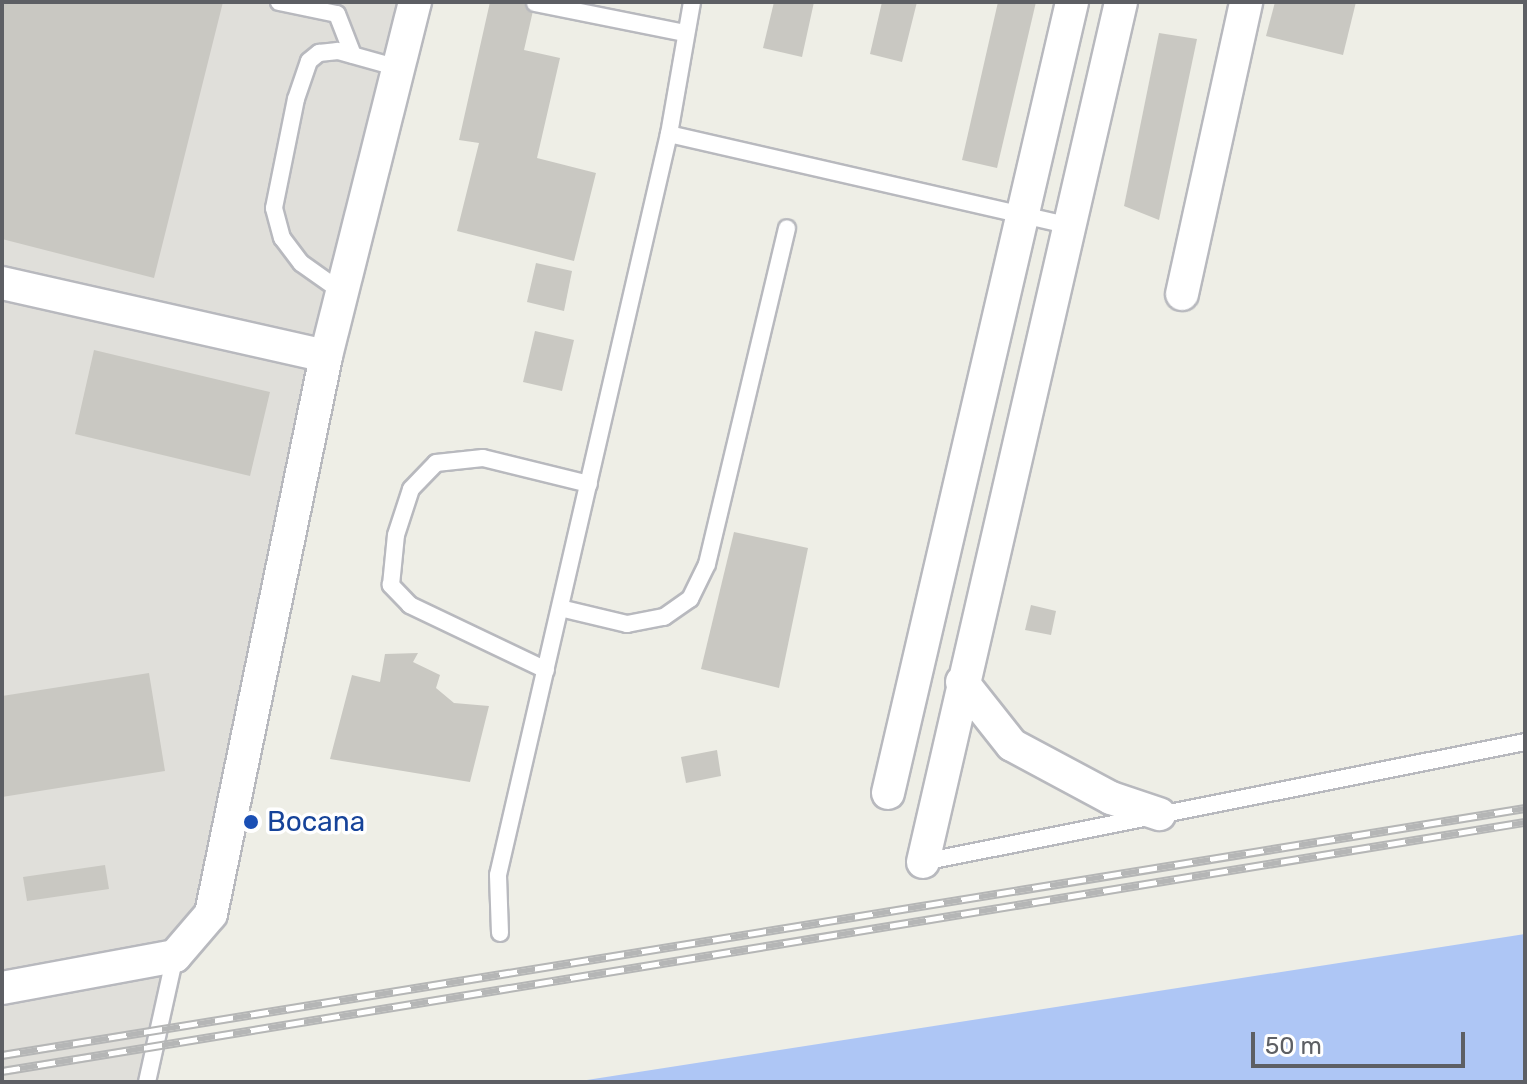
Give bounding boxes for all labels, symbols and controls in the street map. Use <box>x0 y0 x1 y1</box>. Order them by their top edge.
place label: Bocana <box>267 805 365 839</box>
marker: Bocana <box>242 813 260 831</box>
scale bar <box>1255 1016 1469 1066</box>
text: 50 m <box>1265 1032 1322 1060</box>

